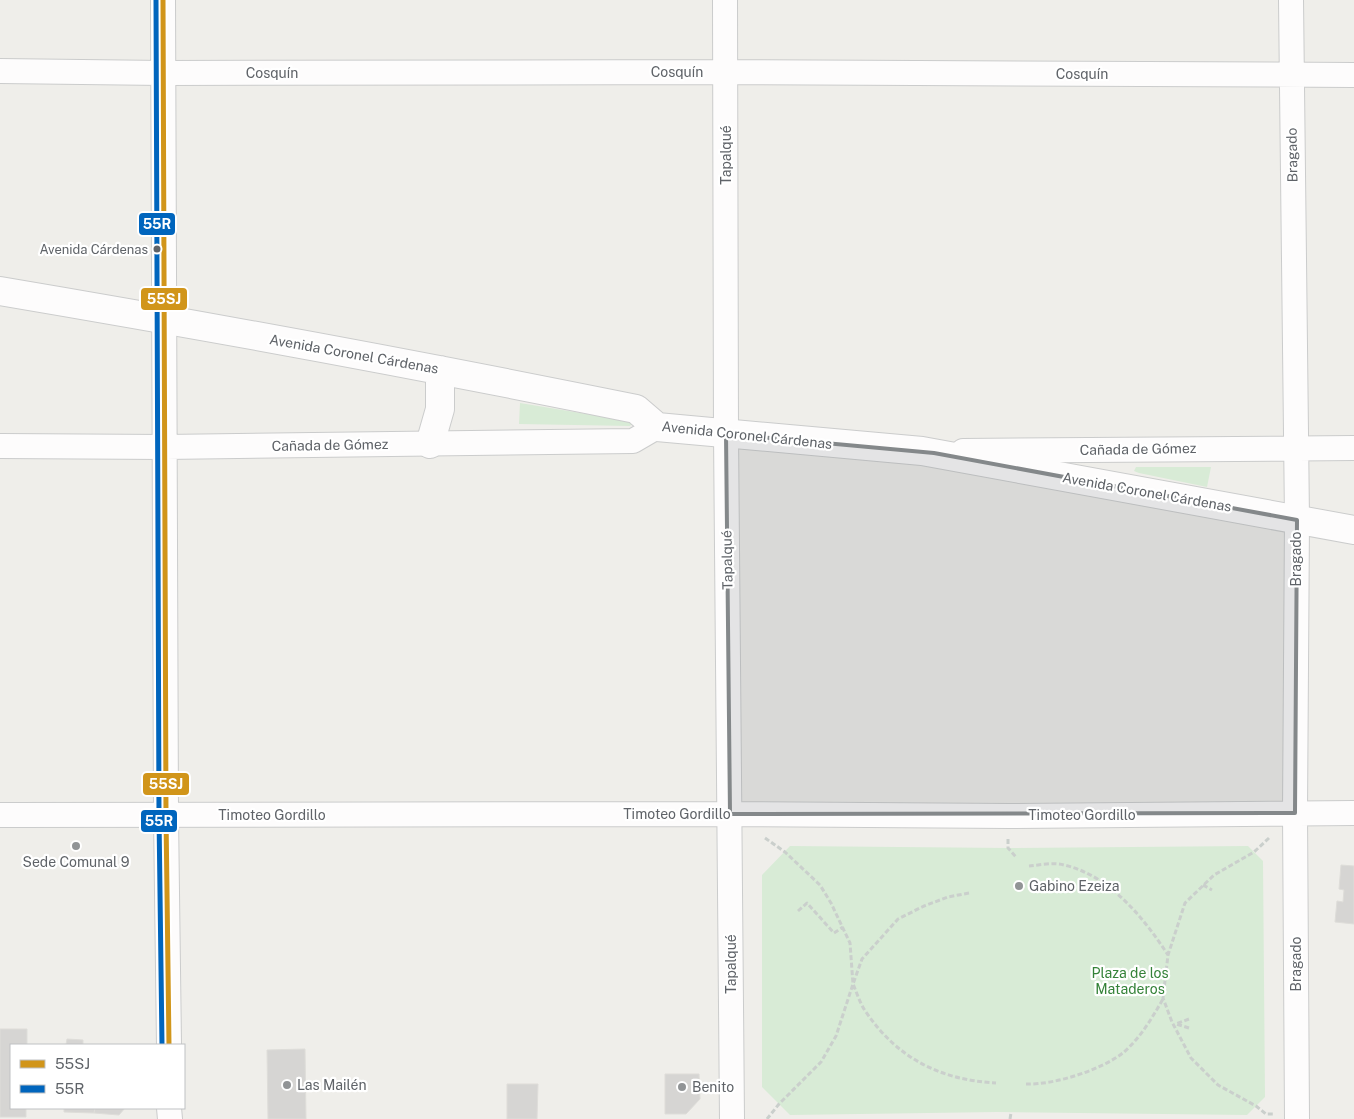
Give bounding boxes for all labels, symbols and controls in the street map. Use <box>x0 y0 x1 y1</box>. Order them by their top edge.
street label: Cosquín <box>651 64 703 80</box>
street label: Cosquín <box>246 65 298 81</box>
street label: Cosquín <box>1056 66 1108 82</box>
street label: Tapalqué <box>718 125 734 185</box>
street label: Bragado <box>1284 127 1300 183</box>
line badge: 55R <box>138 212 176 236</box>
text: 55R <box>143 216 171 232</box>
place label: Avenida Cárdenas <box>40 242 148 257</box>
marker: Avenida Cárdenas <box>152 244 162 254</box>
line badge: 55SJ <box>140 287 188 311</box>
text: 55SJ <box>147 291 181 307</box>
street label: Avenida Coronel Cárdenas <box>268 331 440 377</box>
street label: Avenida Coronel Cárdenas <box>661 418 833 452</box>
street label: Cañada de Gómez <box>271 436 389 454</box>
street label: Cañada de Gómez <box>1079 440 1197 458</box>
street label: Avenida Coronel Cárdenas <box>1061 469 1233 515</box>
street label: Tapalqué <box>718 530 736 590</box>
street label: Bragado <box>1288 531 1304 586</box>
line badge: 55SJ <box>142 772 190 796</box>
text: 55SJ <box>149 776 183 792</box>
street label: Timoteo Gordillo <box>623 806 731 822</box>
street label: Timoteo Gordillo <box>218 807 326 823</box>
street label: Timoteo Gordillo <box>1028 807 1136 823</box>
line badge: 55R <box>140 809 178 833</box>
text: 55R <box>145 813 173 829</box>
marker: Sede Comunal 9 <box>70 840 82 852</box>
place label: Sede Comunal 9 <box>23 854 130 870</box>
place label: Gabino Ezeiza <box>1029 878 1120 894</box>
marker: Gabino Ezeiza <box>1013 880 1025 892</box>
street label: Tapalqué <box>723 934 739 994</box>
street label: Bragado <box>1288 936 1304 991</box>
park label: Plaza de los Mataderos <box>1092 965 1169 997</box>
legend <box>10 1044 185 1109</box>
text: 55SJ <box>55 1055 90 1072</box>
place label: Las Mailén <box>297 1077 367 1093</box>
marker: Las Mailén <box>281 1079 293 1091</box>
place label: Benito <box>692 1079 734 1095</box>
text: 55R <box>55 1080 84 1097</box>
marker: Benito <box>676 1081 688 1093</box>

